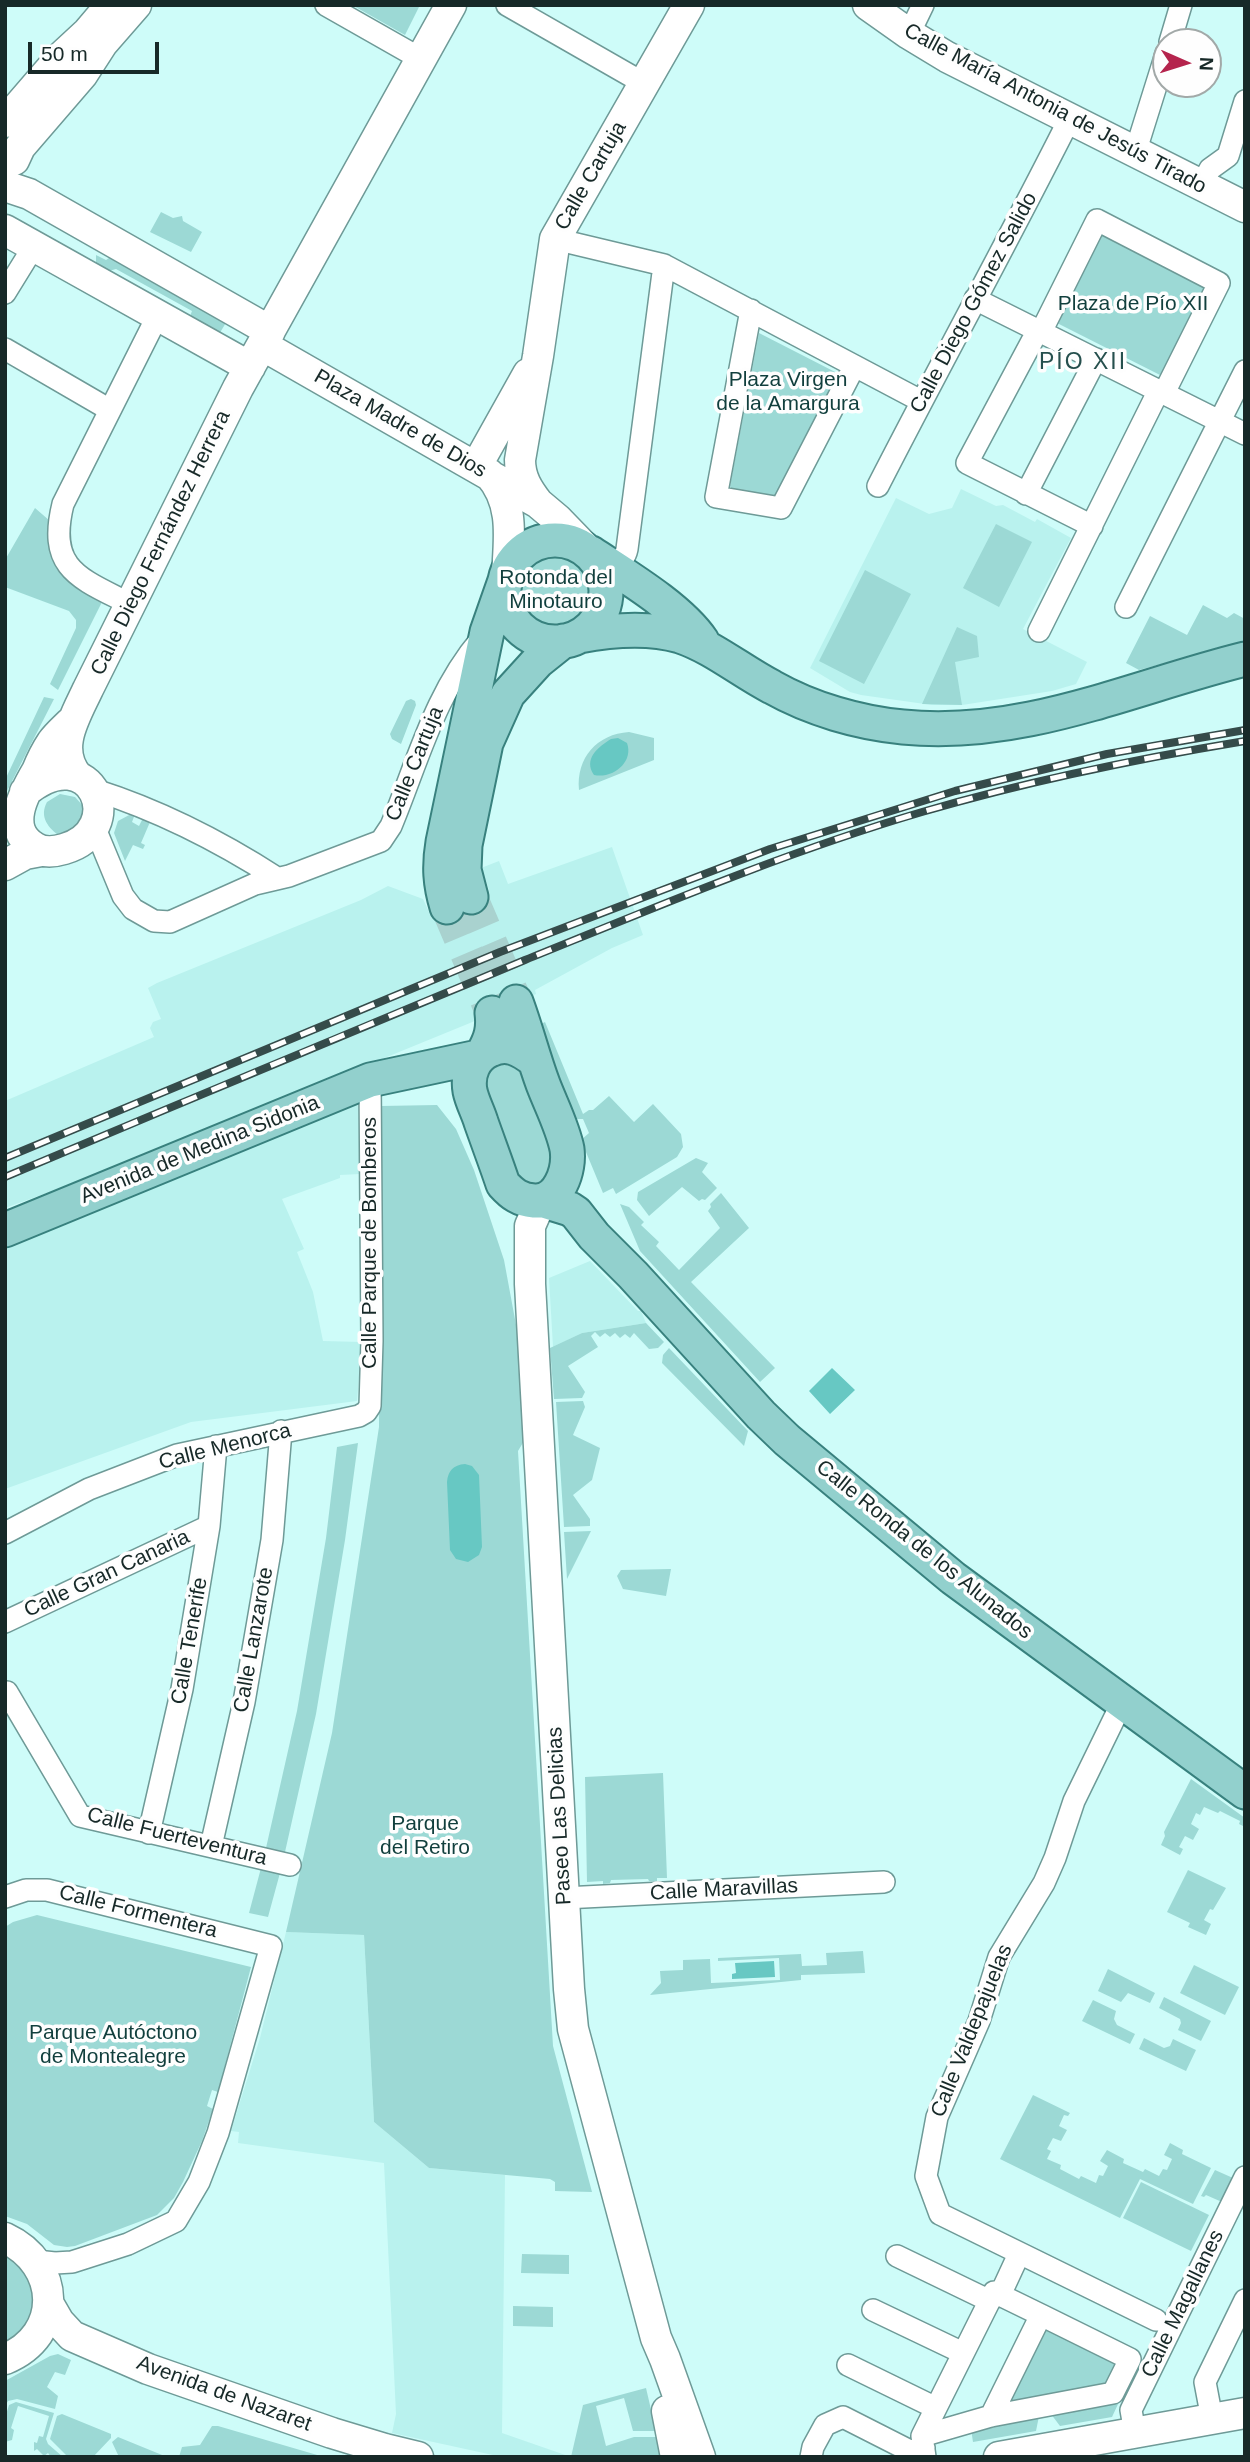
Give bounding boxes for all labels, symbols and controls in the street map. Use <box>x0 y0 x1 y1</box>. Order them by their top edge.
street label: Calle María Antonia de Jesús Tirado <box>899 18 1211 200</box>
scale bar <box>32 28 163 72</box>
north arrow <box>1152 28 1222 98</box>
text: 50 m <box>41 42 88 65</box>
text: N <box>1196 57 1217 71</box>
street label: Calle Cartuja <box>550 117 632 235</box>
street label: Calle Diego Gómez Salido <box>905 188 1043 418</box>
park label: Plaza de Pío XII <box>1058 291 1208 317</box>
district label: PÍO XII <box>1040 349 1126 377</box>
street label: Plaza Madre de Dios <box>309 364 491 484</box>
park label: Plaza Virgen de la Amargura <box>716 367 860 417</box>
street label: Calle Diego Fernández Herrera <box>86 406 236 680</box>
park label: Rotonda del Minotauro <box>499 565 613 615</box>
street label: Calle Cartuja <box>381 703 449 825</box>
street label: Avenida de Medina Sidonia <box>77 1090 323 1210</box>
street label: Calle Parque de Bomberos <box>357 1117 383 1369</box>
street label: Calle Menorca <box>156 1418 294 1476</box>
street label: Calle Ronda de los Alunados <box>811 1455 1037 1645</box>
street label: Calle Gran Canaria <box>20 1525 194 1623</box>
street label: Calle Lanzarote <box>229 1565 279 1715</box>
street label: Calle Tenerife <box>166 1576 214 1706</box>
street label: Paseo Las Delicias <box>543 1726 577 1906</box>
street label: Calle Fuerteventura <box>84 1802 270 1872</box>
park label: Parque del Retiro <box>380 1811 470 1861</box>
street label: Calle Maravillas <box>649 1874 799 1906</box>
street label: Calle Formentera <box>56 1880 220 1944</box>
street label: Calle Valdepajuelas <box>926 1941 1018 2121</box>
park label: Parque Autóctono de Montealegre <box>29 2020 197 2070</box>
street label: Calle Magallanes <box>1136 2226 1230 2382</box>
street label: Avenida de Nazaret <box>133 2351 315 2437</box>

